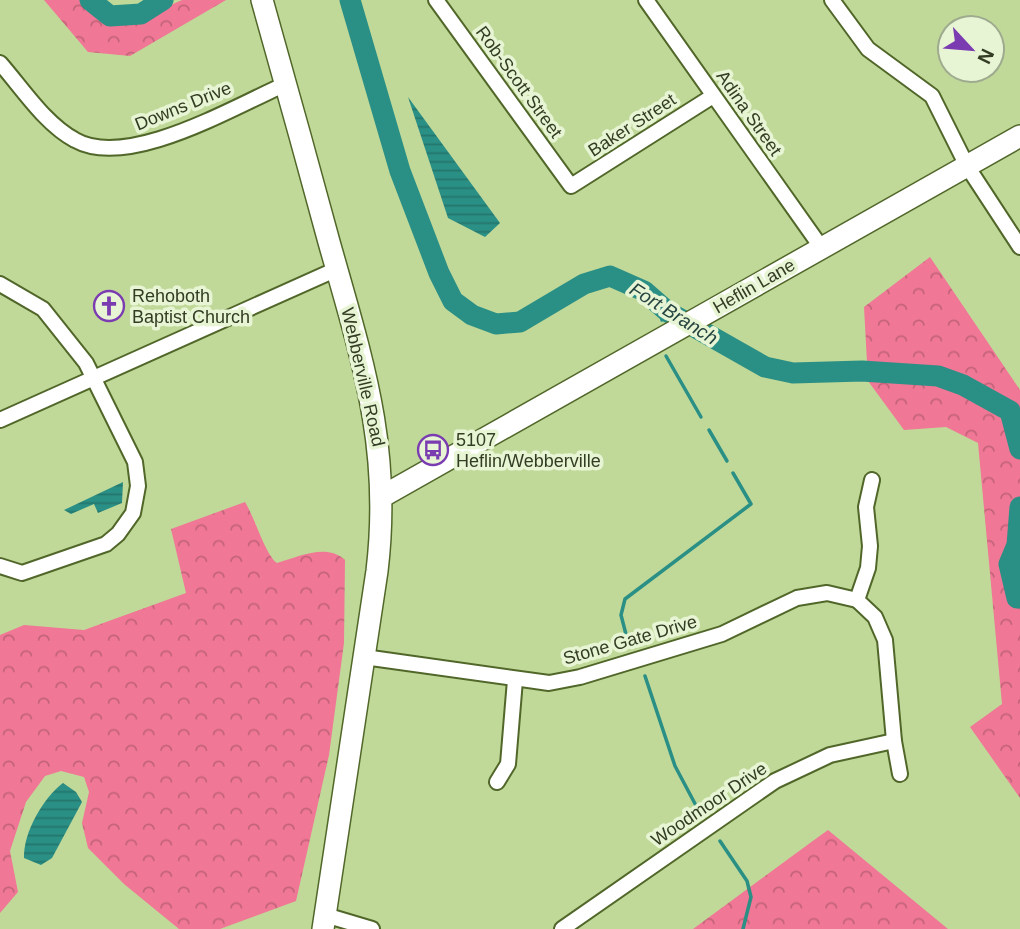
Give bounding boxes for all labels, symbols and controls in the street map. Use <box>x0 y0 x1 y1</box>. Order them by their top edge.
north arrow <box>936 14 1006 84</box>
street label: Rob-Scott Street <box>472 22 566 142</box>
text: N <box>973 45 998 67</box>
street label: Adina Street <box>712 67 786 159</box>
street label: Downs Drive <box>132 78 234 134</box>
street label: Baker Street <box>585 89 679 161</box>
street label: Heflin Lane <box>710 255 798 317</box>
water label: Fort Branch <box>626 278 721 349</box>
place label: Rehoboth Baptist Church <box>132 286 250 327</box>
church icon: Rehoboth Baptist Church <box>92 289 126 323</box>
street label: Webberville Road <box>337 306 389 448</box>
place label: 5107 Heflin/Webberville <box>456 430 601 471</box>
bus stop icon: 5107 Heflin/Webberville <box>416 433 450 467</box>
street label: Stone Gate Drive <box>561 611 699 669</box>
street label: Woodmoor Drive <box>648 758 770 850</box>

